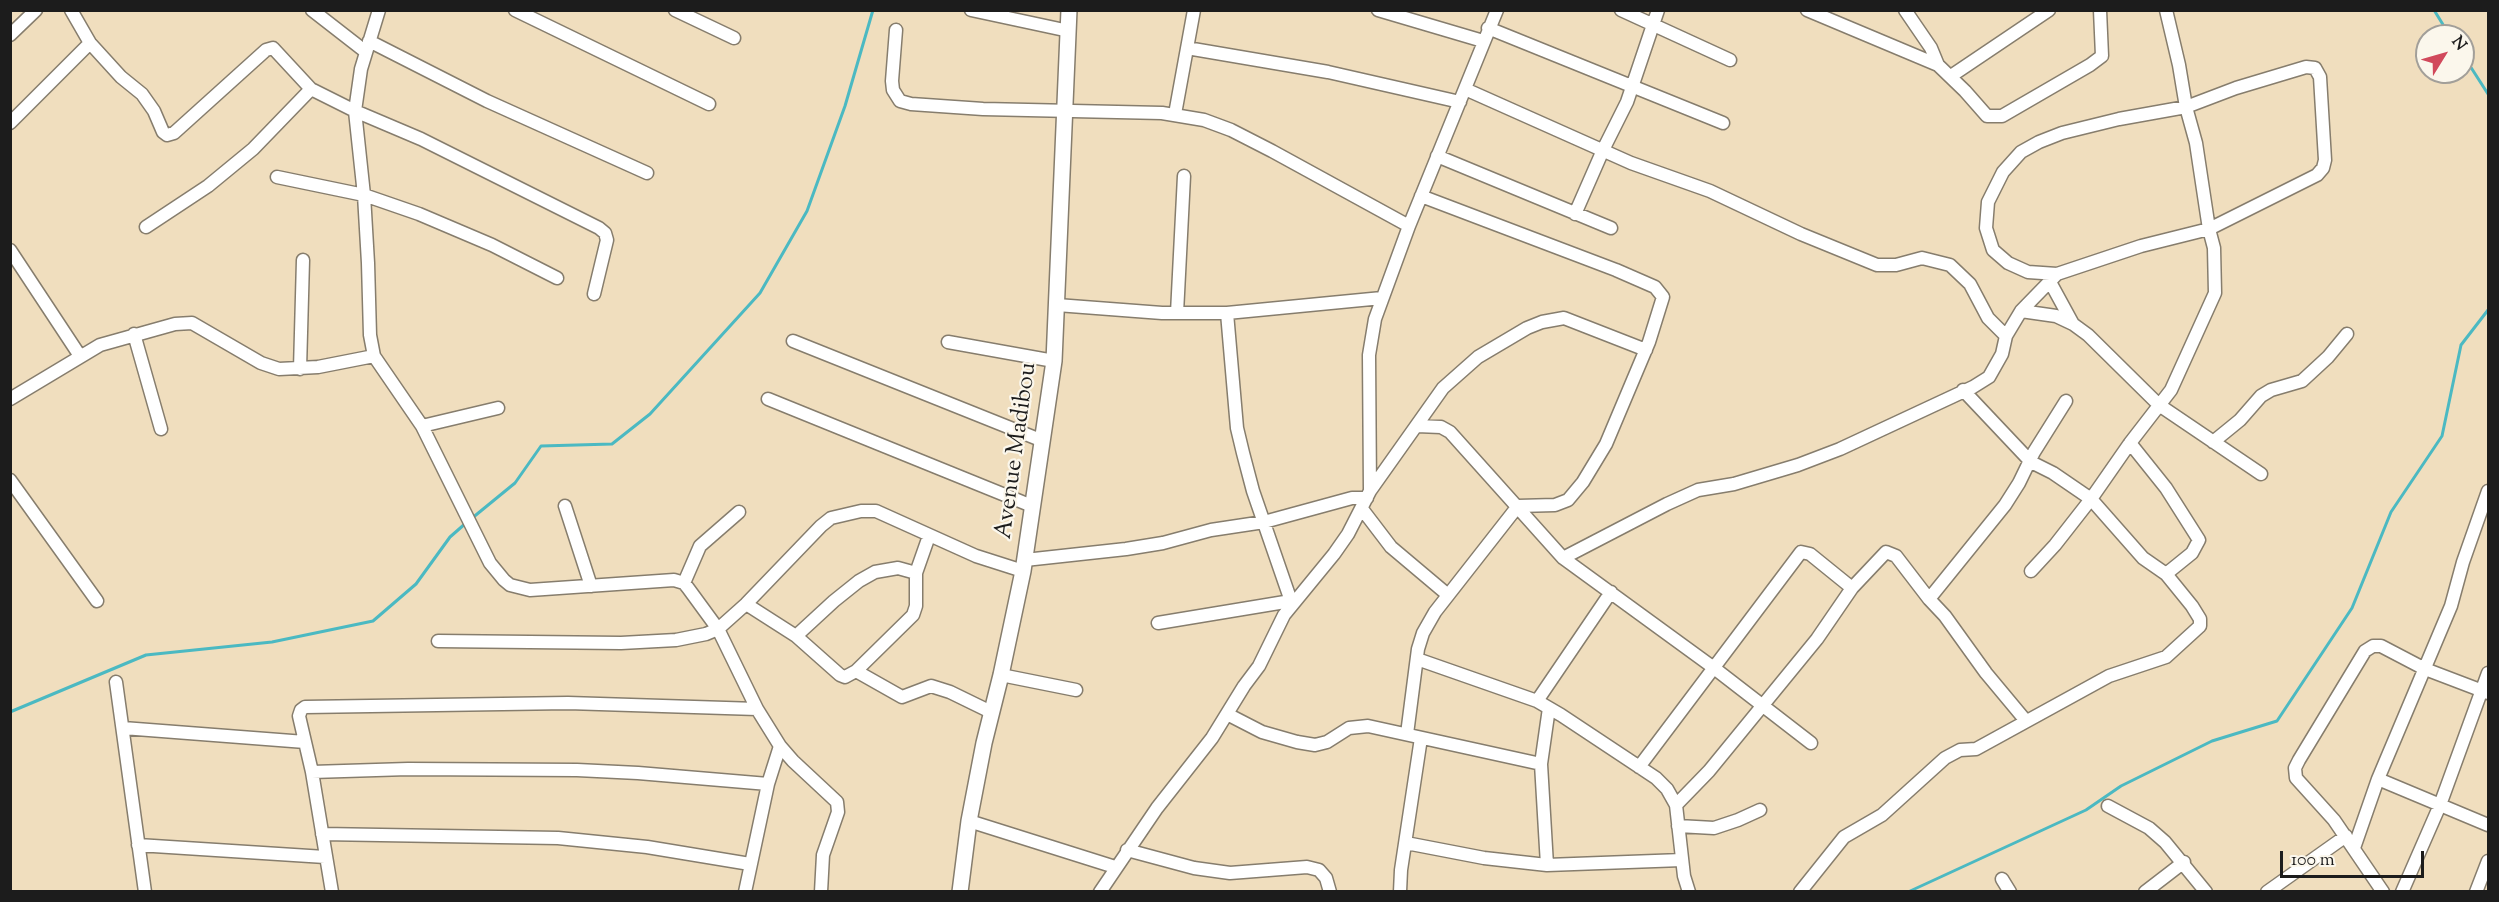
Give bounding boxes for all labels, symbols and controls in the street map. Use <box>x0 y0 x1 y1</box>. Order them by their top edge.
north arrow <box>2415 24 2475 84</box>
text: N <box>2445 32 2471 56</box>
street label: Avenue Madibou <box>991 361 1045 541</box>
scale bar <box>2283 839 2427 877</box>
text: 100 m <box>2291 848 2335 874</box>

